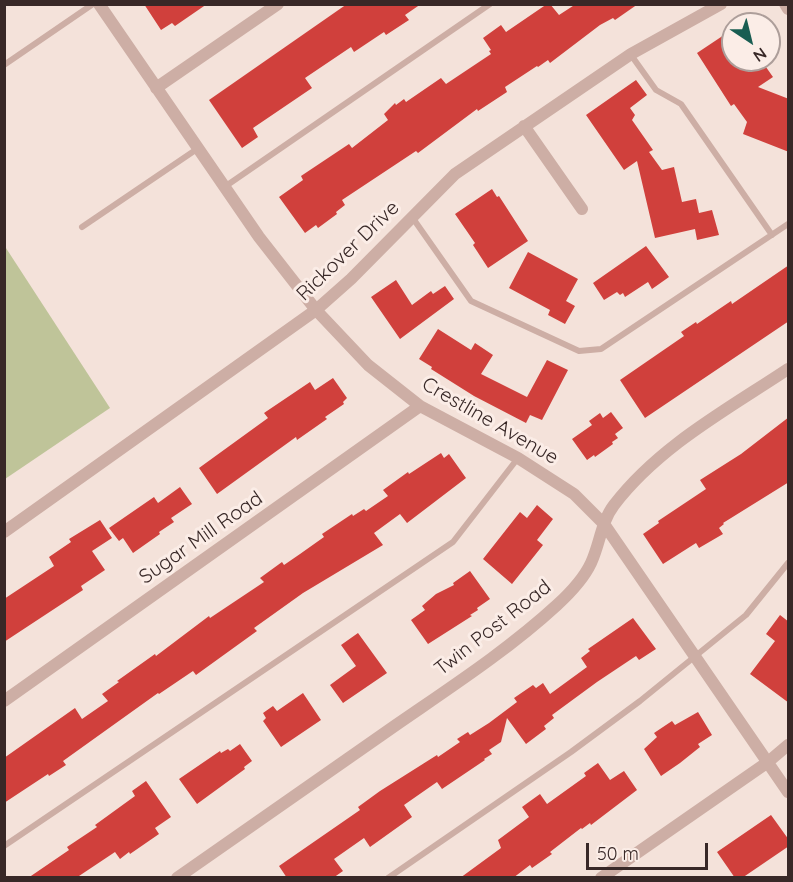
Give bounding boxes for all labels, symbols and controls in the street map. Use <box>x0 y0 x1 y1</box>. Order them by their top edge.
north arrow <box>721 12 781 72</box>
text: N <box>750 44 771 67</box>
street label: Rickover Drive <box>292 196 404 306</box>
street label: Crestline Avenue <box>418 372 562 470</box>
street label: Sugar Mill Road <box>135 487 267 589</box>
street label: Twin Post Road <box>430 575 556 681</box>
scale bar <box>589 831 710 869</box>
text: 50 m <box>597 842 639 865</box>

